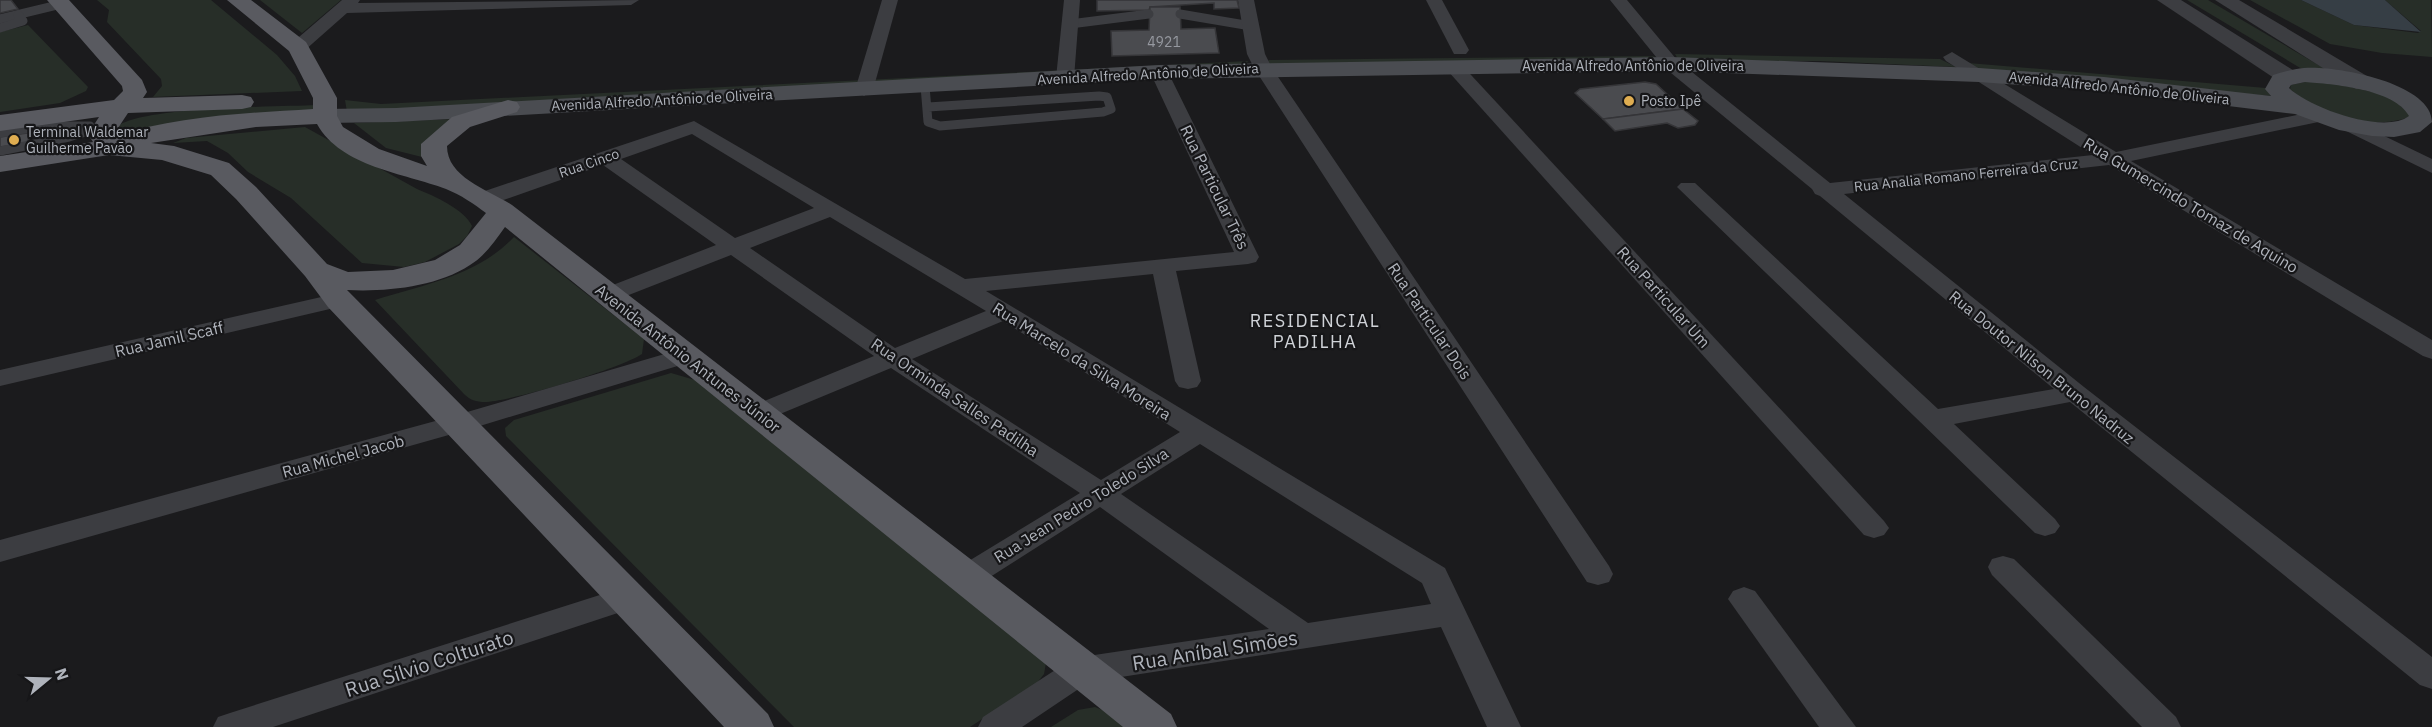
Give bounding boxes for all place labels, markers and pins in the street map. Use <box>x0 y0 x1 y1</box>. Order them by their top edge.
place label: Posto Ipê <box>1641 92 1701 110</box>
marker: Posto Ipê <box>1622 94 1636 108</box>
place label: Terminal Waldemar Guilherme Pavão <box>26 123 148 157</box>
marker: Terminal Waldemar Guilherme Pavão <box>7 133 21 147</box>

